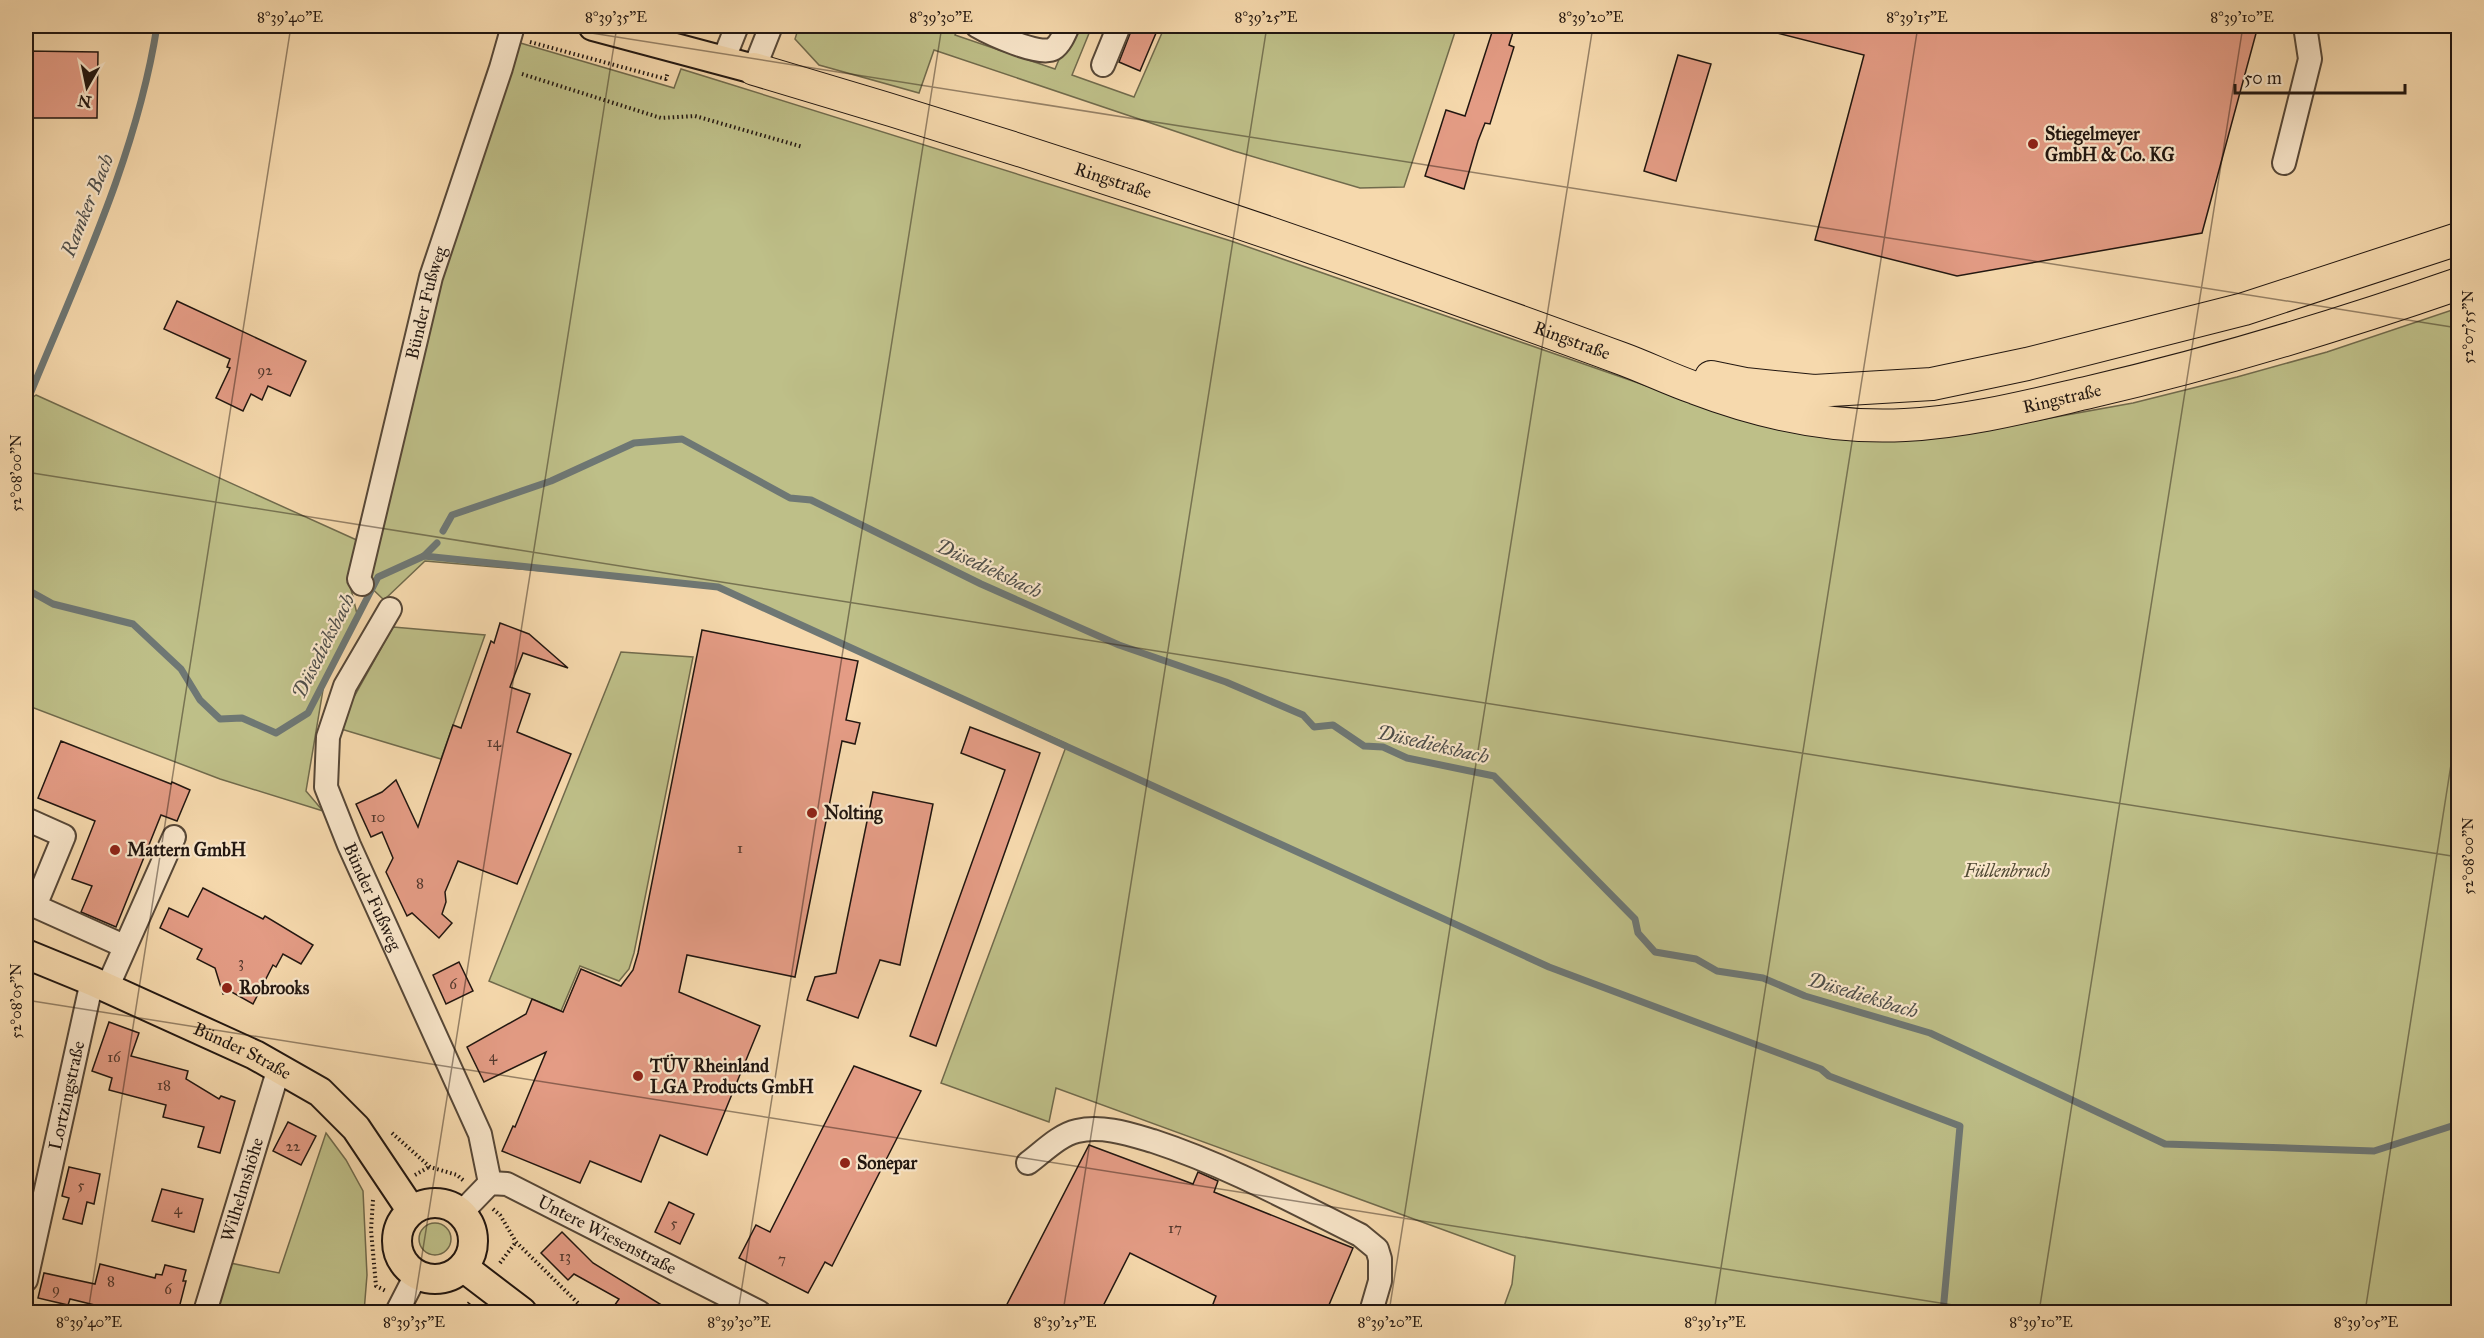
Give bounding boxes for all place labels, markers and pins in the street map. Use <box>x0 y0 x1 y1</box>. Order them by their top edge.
place label: Stiegelmeyer GmbH & Co. KG <box>2045 123 2175 166</box>
marker: Stiegelmeyer GmbH & Co. KG <box>2026 137 2040 151</box>
place label: Nolting <box>824 802 883 825</box>
marker: Nolting <box>805 806 819 820</box>
place label: Mattern GmbH <box>127 839 246 861</box>
marker: Mattern GmbH <box>108 843 122 857</box>
place label: Robrooks <box>239 977 310 999</box>
marker: Robrooks <box>220 981 234 995</box>
place label: TÜV Rheinland LGA Products GmbH <box>649 1054 814 1098</box>
marker: TÜV Rheinland LGA Products GmbH <box>631 1069 645 1083</box>
place label: Sonepar <box>857 1152 918 1175</box>
marker: Sonepar <box>838 1156 852 1170</box>

